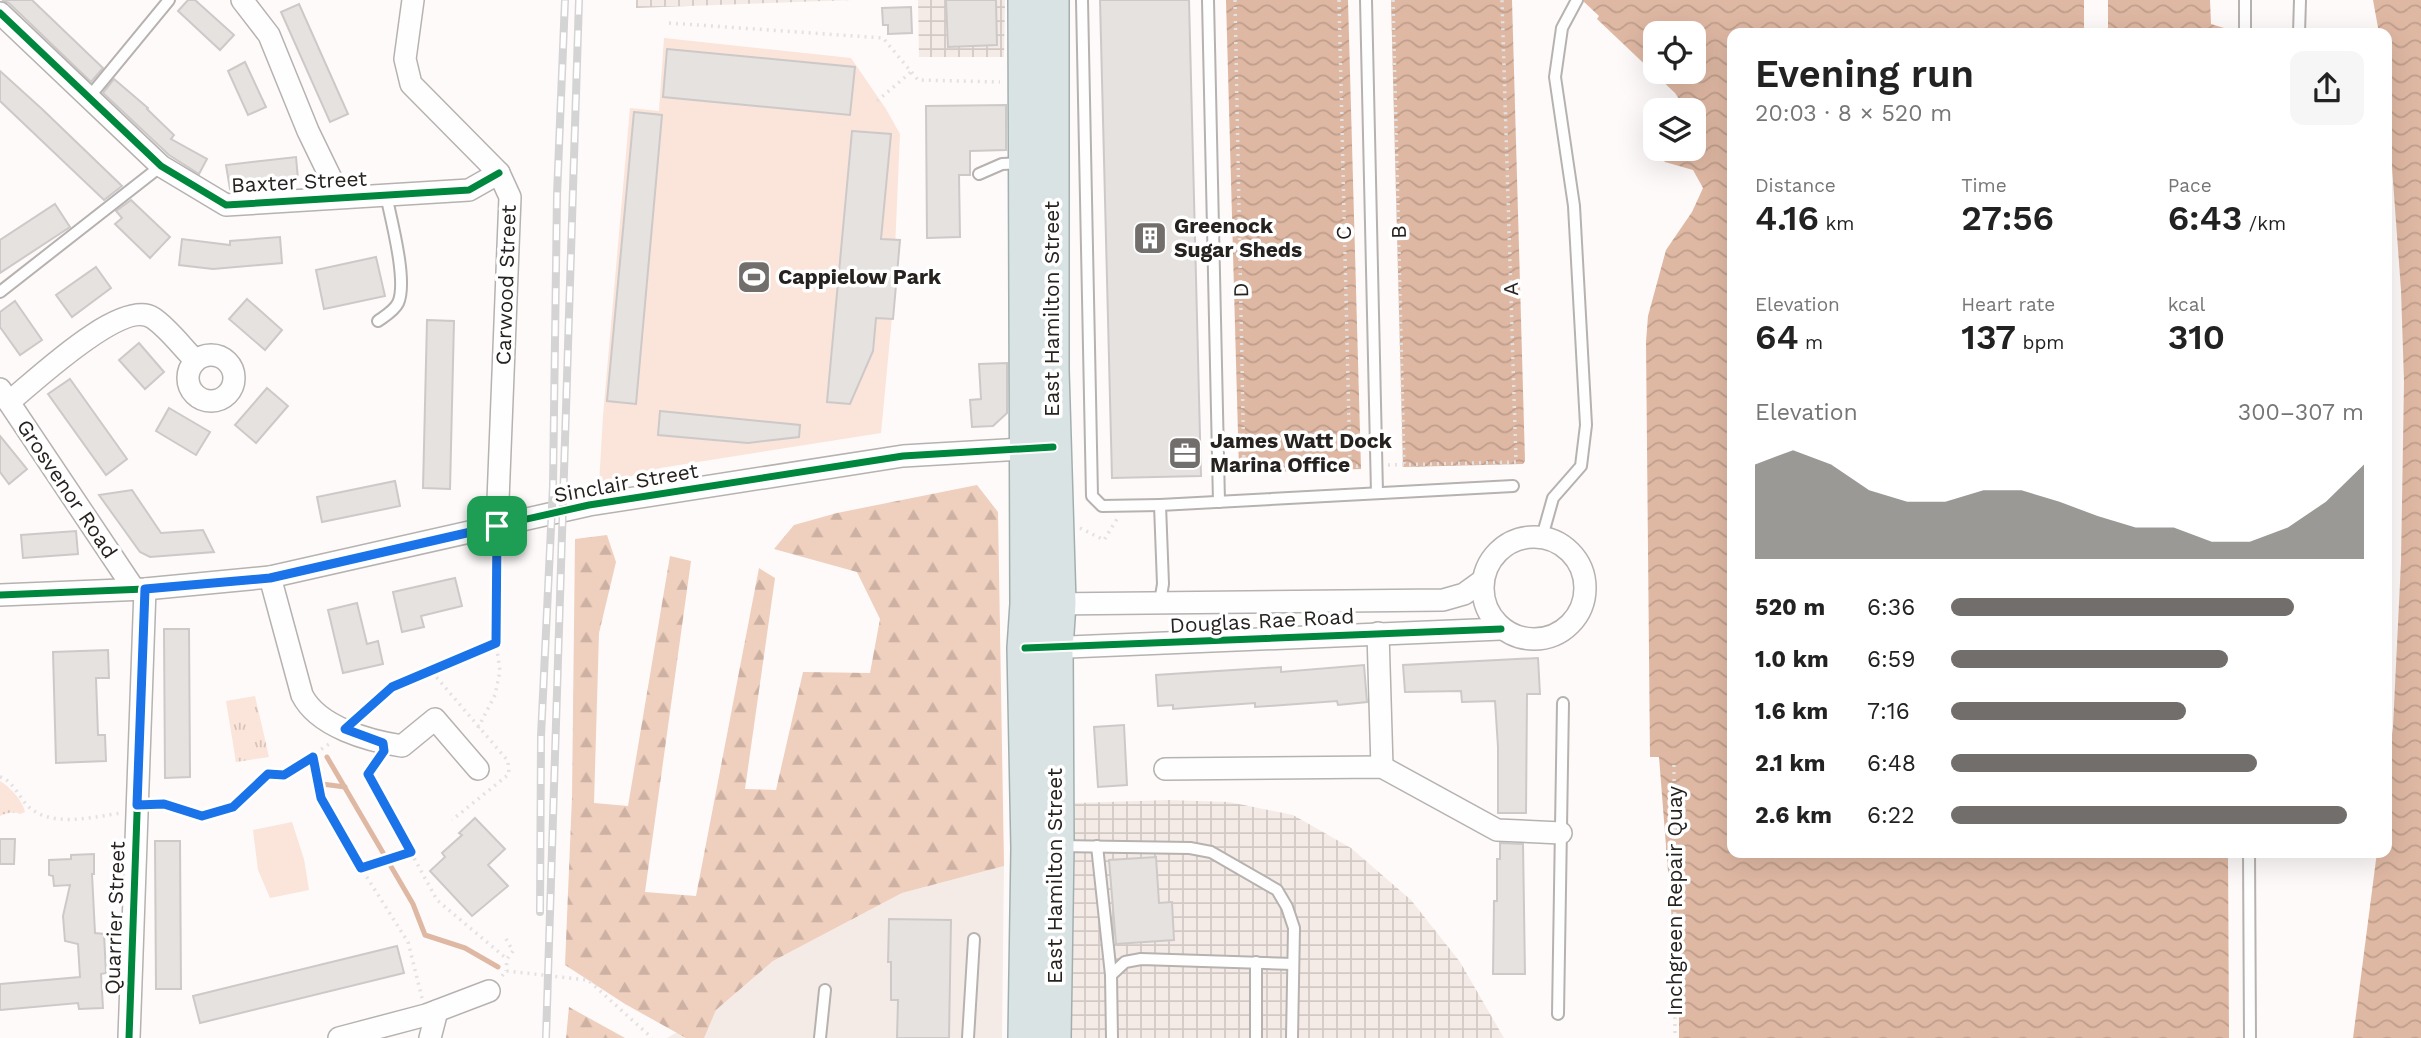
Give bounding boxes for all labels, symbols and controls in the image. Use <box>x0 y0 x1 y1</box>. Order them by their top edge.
map controls <box>1643 21 1706 161</box>
button: locate <box>1643 21 1706 84</box>
button: share <box>2290 51 2364 125</box>
text: Evening run <box>1755 52 1974 96</box>
button: layers <box>1643 98 1706 161</box>
text: 20:03 · 8 × 520 m <box>1755 100 1952 127</box>
street label: Baxter Street <box>230 165 368 198</box>
text: Distance <box>1755 174 1836 197</box>
text: Time <box>1961 174 2007 197</box>
text: Pace <box>2168 174 2212 197</box>
text: 4.16 <box>1755 197 1819 239</box>
text: 27:56 <box>1961 197 2054 239</box>
text: 6:43 <box>2168 197 2242 239</box>
street label: East Hamilton Street <box>1039 201 1064 417</box>
street label: Carwood Street <box>490 204 521 366</box>
text: km <box>1819 212 1854 235</box>
text: /km <box>2242 212 2286 235</box>
place label: Greenock Sugar Sheds <box>1174 213 1302 262</box>
building icon: Greenock Sugar Sheds <box>1131 219 1169 257</box>
street label: B <box>1386 225 1411 239</box>
street label: C <box>1331 226 1356 240</box>
sports icon: Cappielow Park <box>735 258 773 296</box>
place label: Cappielow Park <box>778 264 942 289</box>
street label: D <box>1228 282 1253 298</box>
street label: A <box>1498 282 1523 296</box>
text: Elevation <box>1755 293 1840 316</box>
text: Heart rate <box>1961 293 2055 316</box>
text: kcal <box>2168 293 2205 316</box>
text: 64 <box>1755 316 1799 358</box>
text: 137 <box>1961 316 2016 358</box>
text: 310 <box>2168 316 2225 358</box>
text: m <box>1799 331 1823 354</box>
text: bpm <box>2016 331 2064 354</box>
text: Elevation <box>1755 399 1858 426</box>
text: 300–307 m <box>2238 399 2364 426</box>
street label: Grosvenor Road <box>12 415 123 563</box>
place label: James Watt Dock Marina Office <box>1210 428 1393 477</box>
office icon: James Watt Dock Marina Office <box>1166 434 1204 472</box>
street label: Sinclair Street <box>552 457 700 507</box>
pin <box>467 496 527 556</box>
icon: arrive <box>478 507 516 545</box>
text: 520 m <box>1755 594 1825 621</box>
text: 6:36 <box>1867 594 1915 621</box>
street label: Douglas Rae Road <box>1169 603 1355 638</box>
text: 1.0 km <box>1755 646 1829 673</box>
text: 6:59 <box>1867 646 1915 673</box>
text: 1.6 km <box>1755 698 1828 725</box>
text: 7:16 <box>1867 698 1910 725</box>
text: 2.1 km <box>1755 750 1826 777</box>
text: 6:48 <box>1867 750 1916 777</box>
street label: East Hamilton Street <box>1042 768 1067 984</box>
street label: Inchgreen Repair Quay <box>1662 786 1687 1016</box>
text: 2.6 km <box>1755 802 1832 829</box>
text: 6:22 <box>1867 802 1915 829</box>
street label: Quarrier Street <box>99 840 130 995</box>

